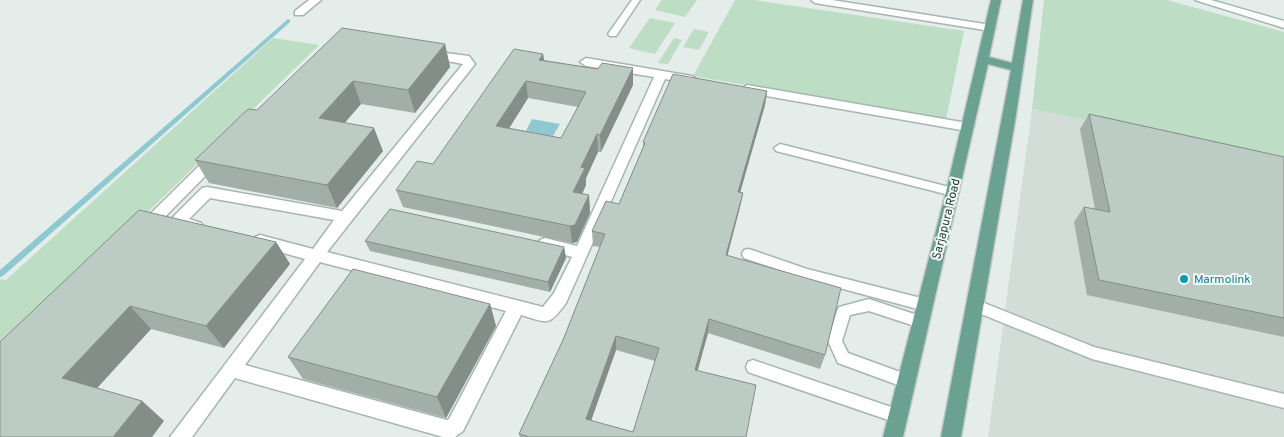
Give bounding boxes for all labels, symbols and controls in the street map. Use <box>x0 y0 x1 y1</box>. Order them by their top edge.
street label: Sarjapura Road <box>929 177 965 261</box>
place label: Marmolink <box>1194 272 1251 288</box>
marker: Marmolink <box>1178 273 1190 285</box>

